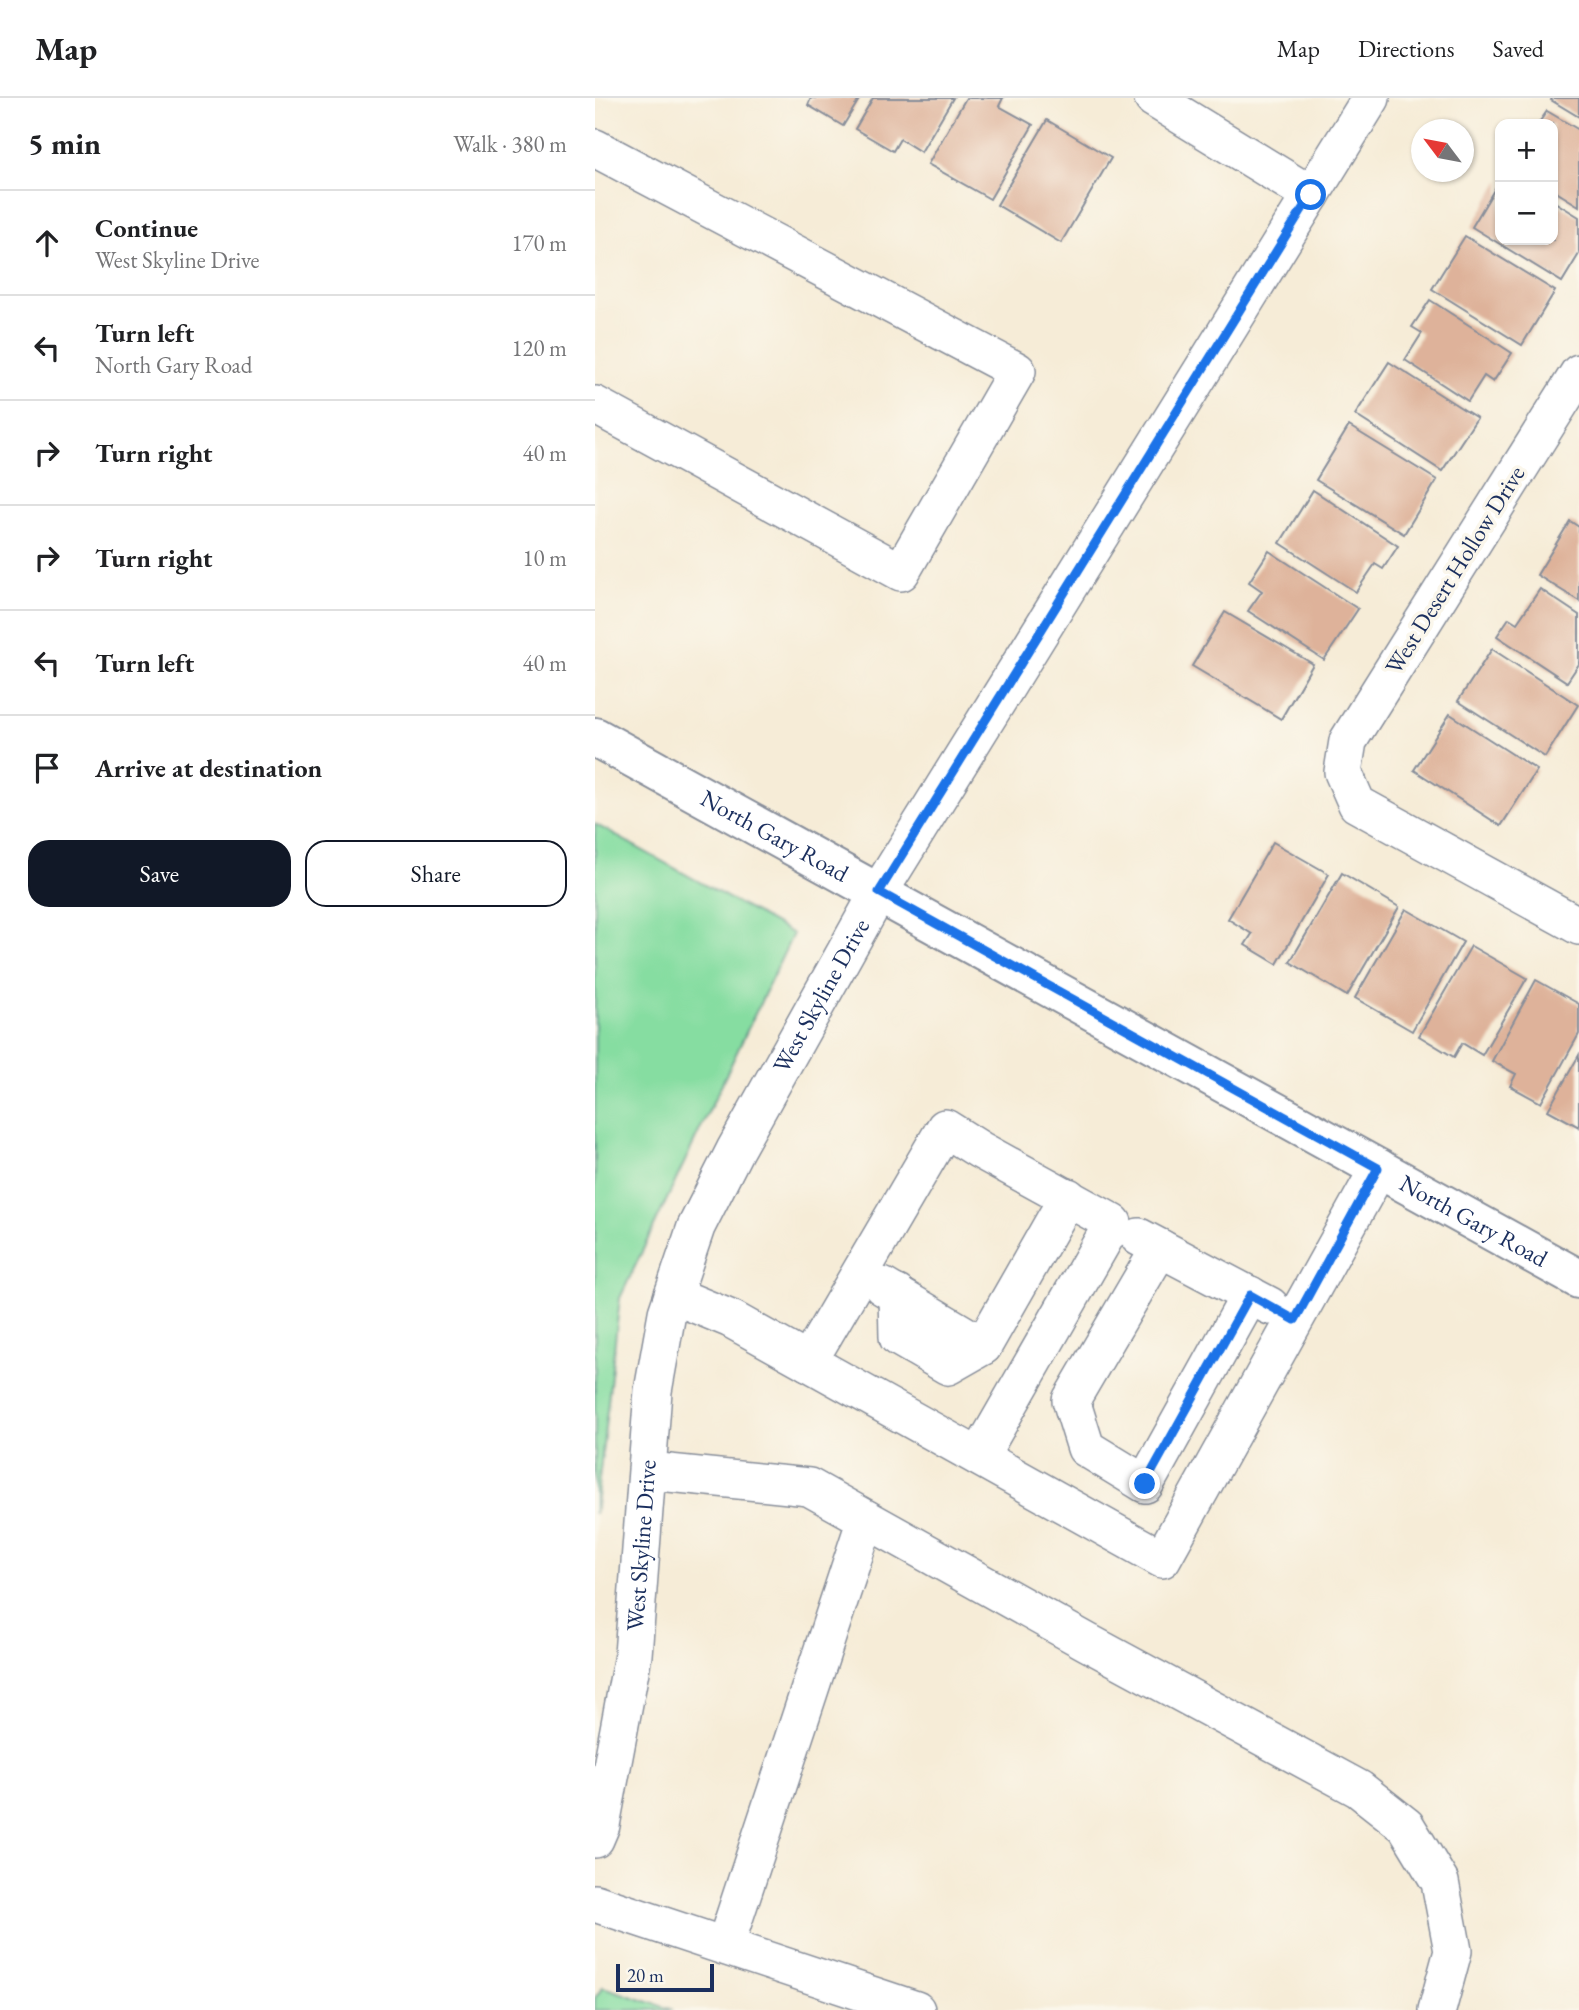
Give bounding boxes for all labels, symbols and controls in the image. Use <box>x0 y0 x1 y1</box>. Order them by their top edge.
text: Map <box>35 27 97 70</box>
text: Map <box>1277 33 1320 64</box>
text: Directions <box>1358 33 1455 64</box>
text: Saved <box>1493 33 1544 64</box>
north arrow <box>1411 119 1474 182</box>
map controls <box>1495 119 1558 245</box>
button: + <box>1495 119 1558 182</box>
text: 5 min <box>28 124 101 163</box>
text: Walk · 380 m <box>453 129 567 159</box>
route start <box>1295 179 1326 210</box>
button: − <box>1495 182 1558 245</box>
text: Continue <box>95 211 198 245</box>
icon: ahead <box>28 224 66 262</box>
text: 170 m <box>511 228 567 258</box>
text: West Skyline Drive <box>95 245 260 275</box>
text: Turn left <box>95 316 194 350</box>
icon: left <box>28 329 66 367</box>
text: 120 m <box>511 333 567 363</box>
text: North Gary Road <box>95 350 252 380</box>
icon: right <box>28 434 66 472</box>
text: Turn right <box>95 436 213 470</box>
text: 40 m <box>522 438 567 468</box>
street label: West Desert Hollow Drive <box>1378 460 1531 680</box>
icon: right <box>28 539 66 577</box>
text: Turn right <box>95 541 213 575</box>
text: 10 m <box>522 543 567 573</box>
icon: left <box>28 644 66 682</box>
text: Turn left <box>95 646 194 680</box>
text: 40 m <box>522 648 567 678</box>
icon: arrive <box>28 749 66 787</box>
text: Arrive at destination <box>95 751 322 785</box>
street label: North Gary Road <box>695 782 855 889</box>
button: Save <box>28 840 291 907</box>
button: Share <box>305 840 567 907</box>
street label: West Skyline Drive <box>765 913 876 1078</box>
street label: North Gary Road <box>1394 1167 1554 1274</box>
street label: West Skyline Drive <box>619 1459 663 1632</box>
route end <box>1129 1468 1160 1499</box>
scale bar <box>616 1961 714 1993</box>
text: 20 m <box>627 1963 664 1988</box>

